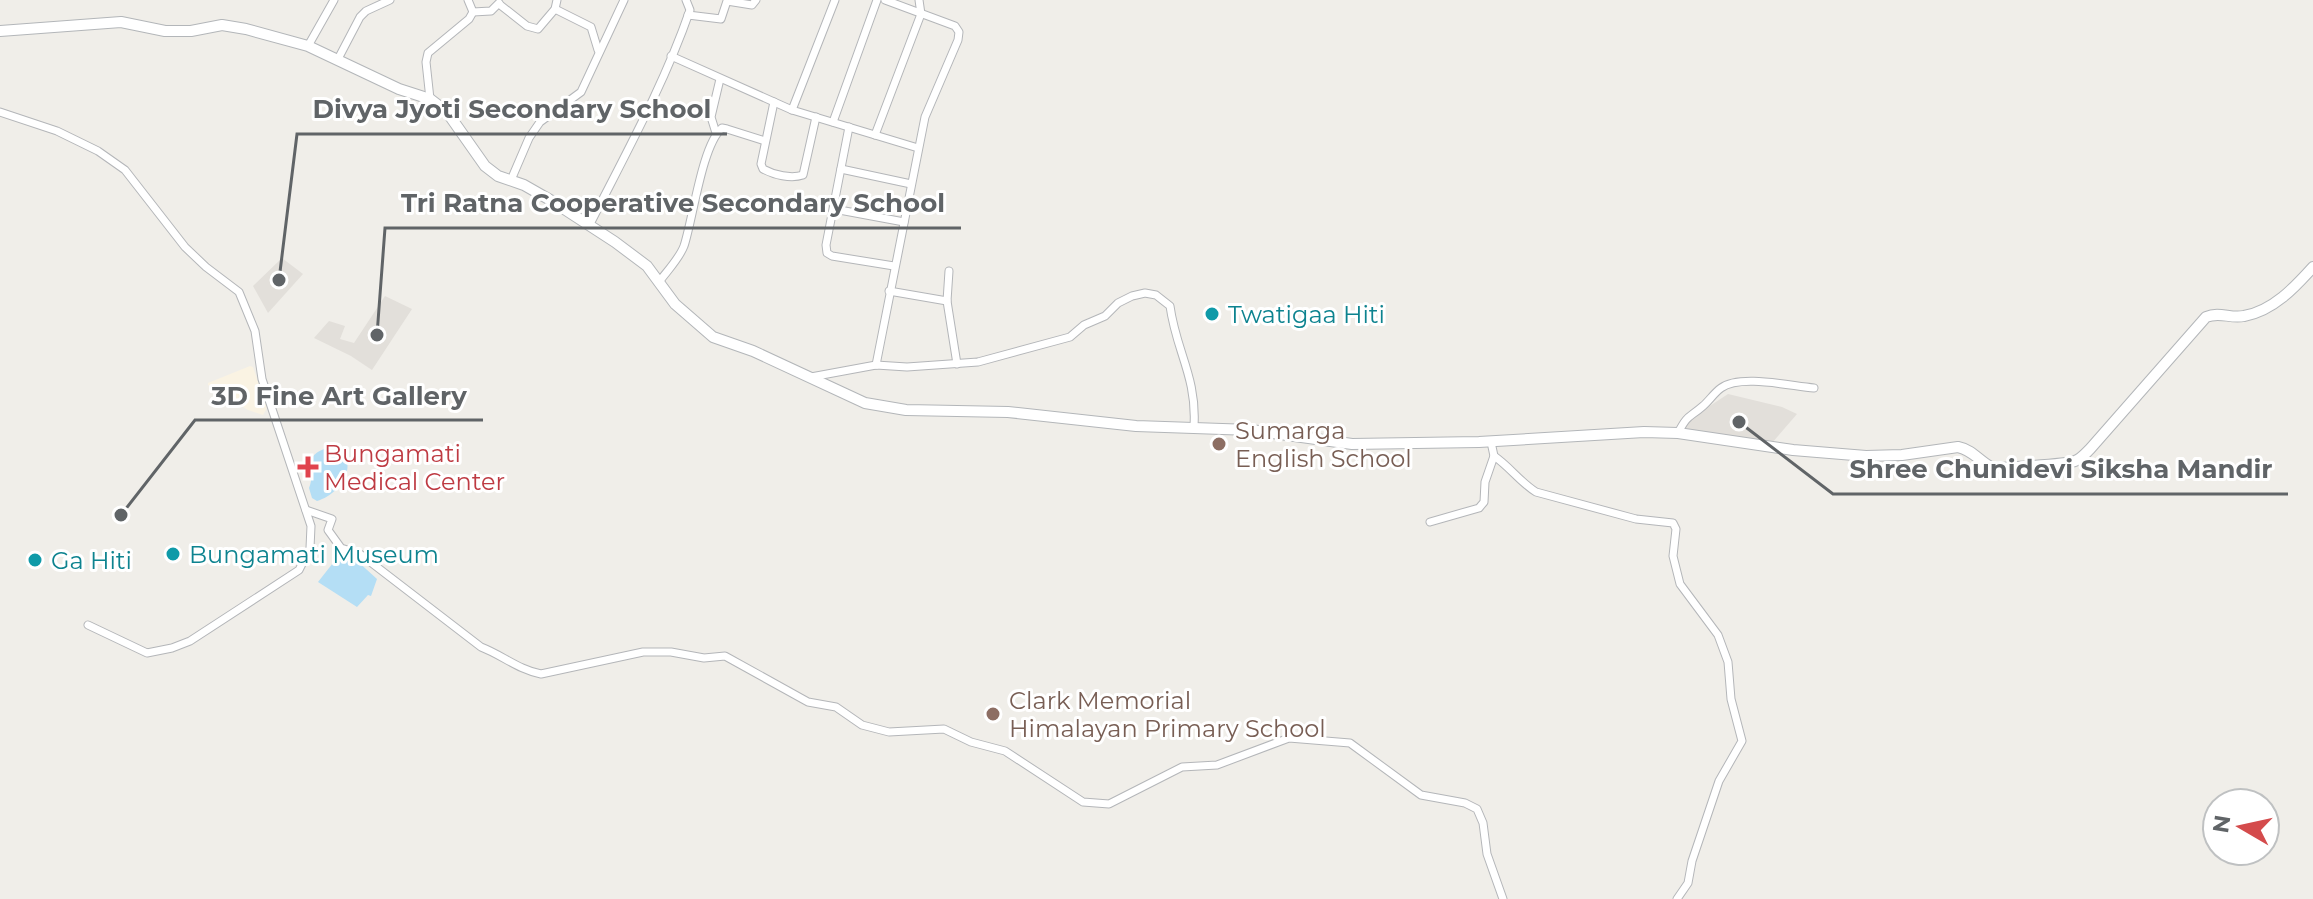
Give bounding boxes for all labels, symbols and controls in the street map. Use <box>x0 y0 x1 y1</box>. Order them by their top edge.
callout: Divya Jyoti Secondary School <box>297 84 727 134</box>
text: Divya Jyoti Secondary School <box>313 93 711 125</box>
callout: Tri Ratna Cooperative Secondary School <box>385 178 961 228</box>
text: Tri Ratna Cooperative Secondary School <box>401 187 945 219</box>
place label: Twatigaa Hiti <box>1228 300 1385 329</box>
marker: Twatigaa Hiti <box>1203 305 1221 323</box>
callout: 3D Fine Art Gallery <box>195 370 483 420</box>
text: 3D Fine Art Gallery <box>210 380 467 412</box>
place label: Sumarga English School <box>1235 416 1412 473</box>
marker: Sumarga English School <box>1210 435 1228 453</box>
place label: Bungamati Medical Center <box>324 439 505 496</box>
callout: Shree Chunidevi Siksha Mandir <box>1833 444 2288 494</box>
text: Shree Chunidevi Siksha Mandir <box>1849 453 2273 485</box>
marker: Bungamati Medical Center <box>299 458 317 476</box>
place label: Bungamati Museum <box>189 540 439 569</box>
marker: Bungamati Museum <box>164 545 182 563</box>
place label: Ga Hiti <box>51 546 132 575</box>
marker: Ga Hiti <box>26 551 44 569</box>
place label: Clark Memorial Himalayan Primary School <box>1009 686 1326 743</box>
marker: Clark Memorial Himalayan Primary School <box>984 705 1002 723</box>
north arrow <box>2201 787 2281 867</box>
text: N <box>2207 813 2236 835</box>

